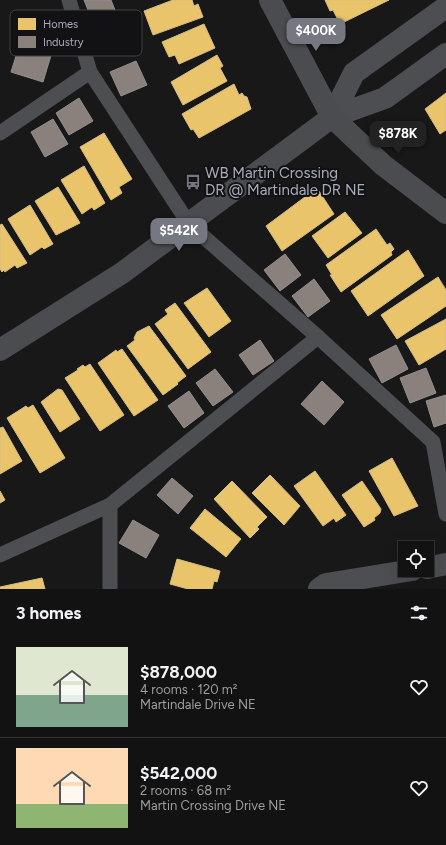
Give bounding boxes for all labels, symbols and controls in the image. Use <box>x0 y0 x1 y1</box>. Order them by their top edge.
legend <box>10 10 142 56</box>
text: Homes <box>43 18 78 31</box>
pin: $400K <box>288 18 344 52</box>
text: $400K <box>296 23 336 38</box>
text: Industry <box>43 36 84 49</box>
pin: $878K <box>370 121 426 155</box>
text: $878K <box>378 126 418 141</box>
place label: WB Martin Crossing DR @ Martindale DR NE <box>205 164 365 199</box>
bus stop icon: WB Martin Crossing DR @ Martindale DR NE <box>184 173 202 191</box>
pin: $542K <box>151 218 207 252</box>
text: $542K <box>159 223 199 238</box>
map controls <box>398 541 434 577</box>
button: locate <box>398 541 434 577</box>
icon: filters <box>408 602 430 624</box>
text: 3 homes <box>16 603 81 623</box>
text: $878,000 <box>140 662 217 682</box>
icon: home <box>48 663 96 711</box>
icon: heart <box>408 676 430 698</box>
text: 4 rooms · 120 m² <box>140 682 238 697</box>
text: Martindale Drive NE <box>140 697 256 712</box>
text: $542,000 <box>140 763 217 783</box>
icon: home <box>48 764 96 812</box>
icon: heart <box>408 777 430 799</box>
text: 2 rooms · 68 m² <box>140 783 231 798</box>
text: Martin Crossing Drive NE <box>140 798 286 813</box>

